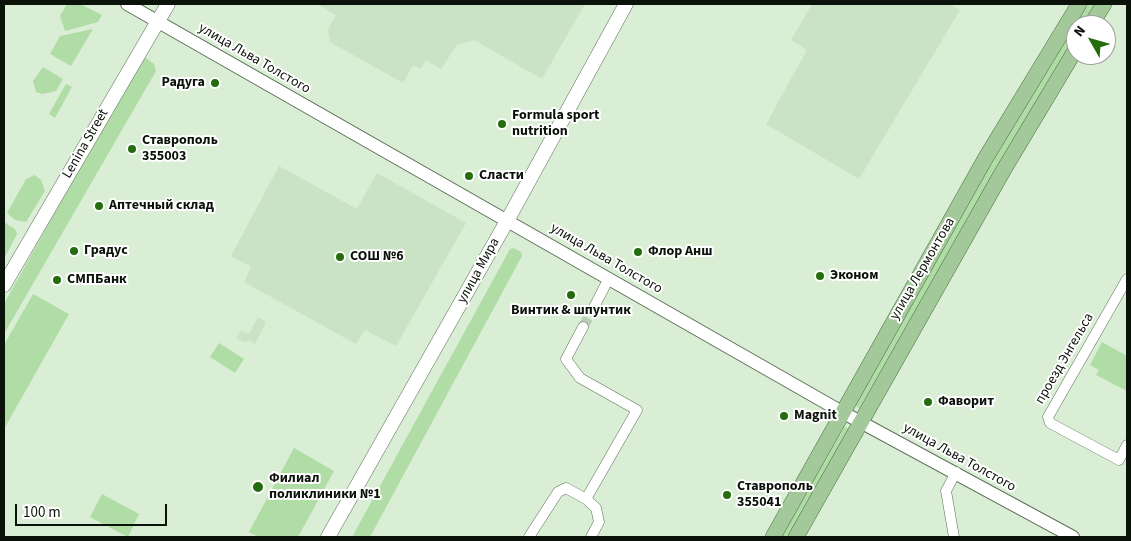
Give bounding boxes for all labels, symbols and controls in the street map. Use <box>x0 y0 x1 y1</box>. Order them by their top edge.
north arrow <box>1066 15 1116 65</box>
street label: улица Льва Толстого <box>195 20 313 98</box>
text: N <box>1069 22 1091 41</box>
place label: Радуга <box>162 75 205 91</box>
marker: Радуга <box>209 77 221 89</box>
street label: Lenina Street <box>59 106 113 182</box>
place label: Formula sport nutrition <box>512 108 599 140</box>
marker: Formula sport nutrition <box>496 118 508 130</box>
place label: Ставрополь 355003 <box>142 133 218 166</box>
marker: Ставрополь 355003 <box>126 143 138 155</box>
place label: Сласти <box>479 168 524 184</box>
marker: Сласти <box>463 170 475 182</box>
place label: Аптечный склад <box>109 198 214 214</box>
marker: Аптечный склад <box>93 200 105 212</box>
street label: улица Лермонтова <box>887 215 959 323</box>
street label: улица Льва Толстого <box>547 220 665 298</box>
street label: улица Мира <box>454 235 504 307</box>
place label: Градус <box>84 243 128 259</box>
place label: Флор Анш <box>648 244 712 260</box>
marker: Градус <box>68 245 80 257</box>
marker: Флор Анш <box>632 246 644 258</box>
place label: СОШ №6 <box>350 249 404 265</box>
marker: СОШ №6 <box>334 251 346 263</box>
place label: Эконом <box>830 268 878 284</box>
marker: Эконом <box>814 270 826 282</box>
place label: СМПБанк <box>67 272 127 288</box>
marker: СМПБанк <box>51 274 63 286</box>
marker: Винтик & шпунтик <box>565 289 577 301</box>
place label: Винтик & шпунтик <box>511 303 631 319</box>
street label: проезд Энгельса <box>1032 311 1098 407</box>
place label: Фаворит <box>938 394 994 410</box>
marker: Фаворит <box>922 396 934 408</box>
place label: Magnit <box>794 408 837 424</box>
marker: Magnit <box>778 410 790 422</box>
street label: улица Льва Толстого <box>900 420 1018 496</box>
place label: Филиал поликлиники №1 <box>269 471 381 504</box>
place label: Ставрополь 355041 <box>737 479 813 512</box>
marker: Филиал поликлиники №1 <box>251 480 265 494</box>
marker: Ставрополь 355041 <box>721 489 733 501</box>
scale bar <box>18 494 170 526</box>
text: 100 m <box>23 502 61 523</box>

